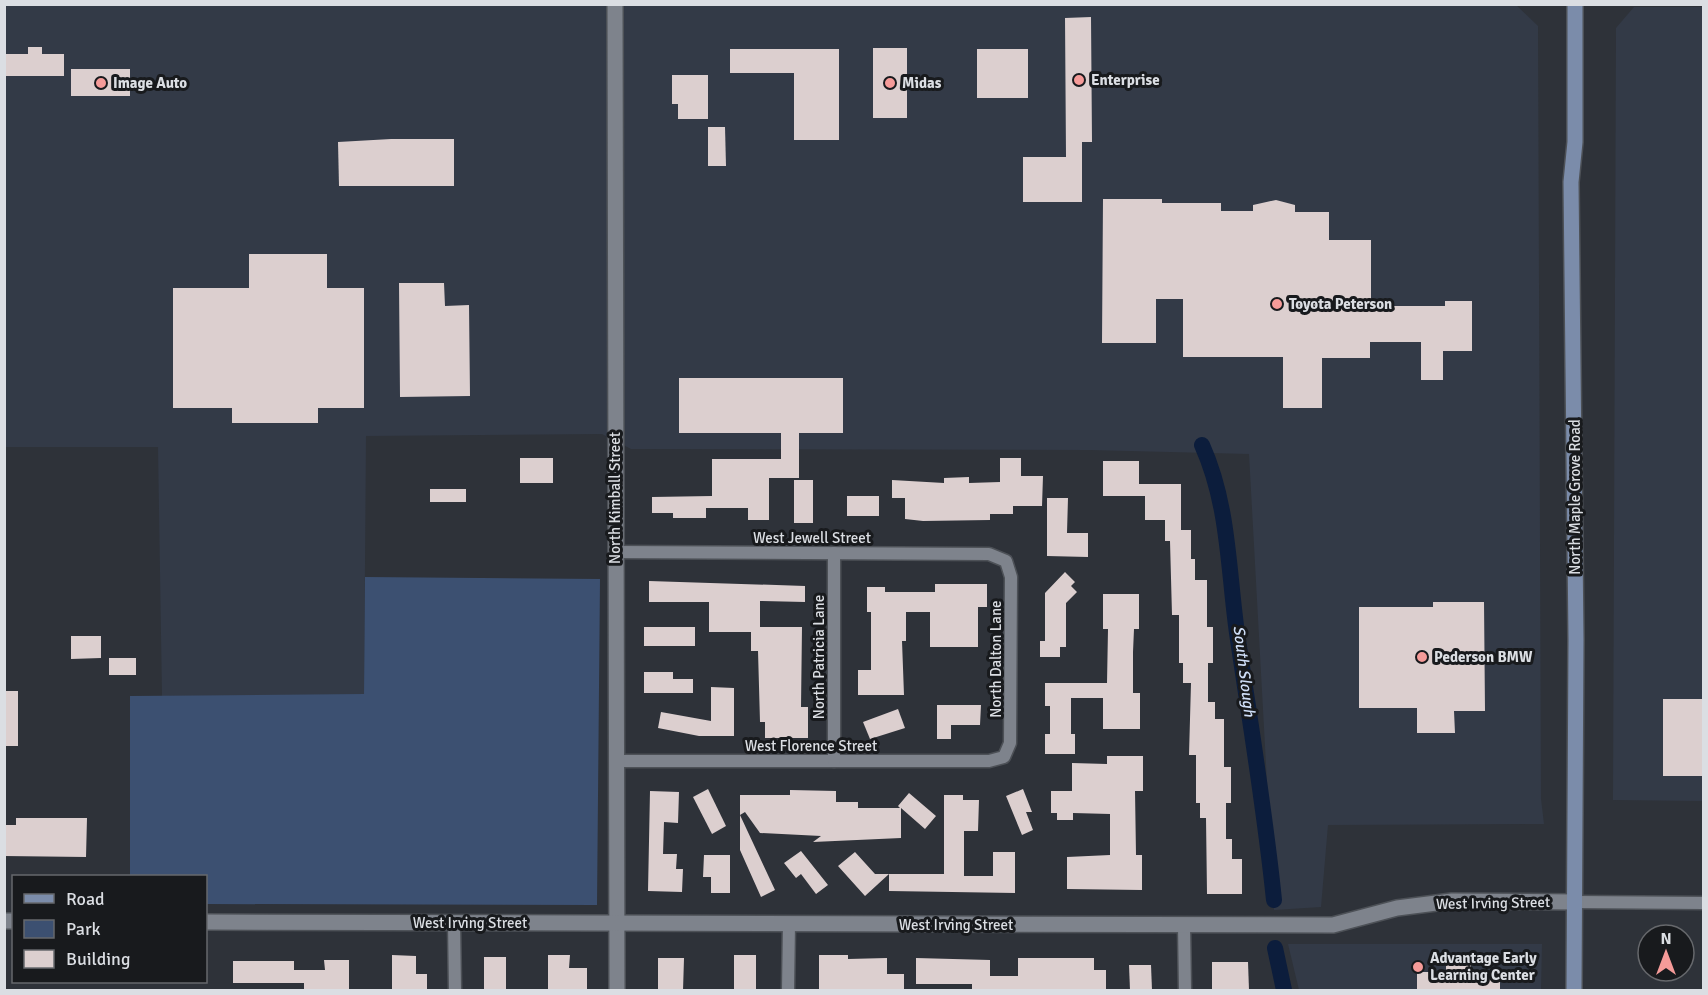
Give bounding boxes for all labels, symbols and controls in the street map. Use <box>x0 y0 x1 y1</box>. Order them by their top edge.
place label: Enterprise <box>1091 71 1160 89</box>
marker: Enterprise <box>1072 73 1086 87</box>
place label: Image Auto <box>113 74 187 92</box>
place label: Midas <box>902 74 942 92</box>
marker: Image Auto <box>94 76 108 90</box>
marker: Midas <box>883 76 897 90</box>
place label: Toyota Peterson <box>1289 295 1392 313</box>
marker: Toyota Peterson <box>1270 297 1284 311</box>
street label: North Maple Grove Road <box>1566 419 1584 575</box>
street label: North Kimball Street <box>606 432 624 564</box>
street label: West Jewell Street <box>753 529 871 547</box>
street label: North Patricia Lane <box>810 595 828 719</box>
street label: North Dalton Lane <box>987 600 1005 718</box>
water label: South Slough <box>1229 625 1260 719</box>
place label: Pederson BMW <box>1434 648 1533 666</box>
marker: Pederson BMW <box>1415 650 1429 664</box>
street label: West Florence Street <box>745 737 877 755</box>
legend <box>12 875 207 983</box>
text: Road <box>66 888 105 910</box>
street label: West Irving Street <box>1436 893 1550 913</box>
street label: West Irving Street <box>413 914 527 932</box>
street label: West Irving Street <box>899 916 1013 934</box>
text: Park <box>66 918 101 940</box>
north arrow <box>1636 923 1696 983</box>
text: N <box>1660 929 1672 949</box>
text: Building <box>66 948 130 970</box>
place label: Advantage Early Learning Center <box>1430 949 1537 984</box>
marker: Advantage Early Learning Center <box>1411 960 1425 974</box>

